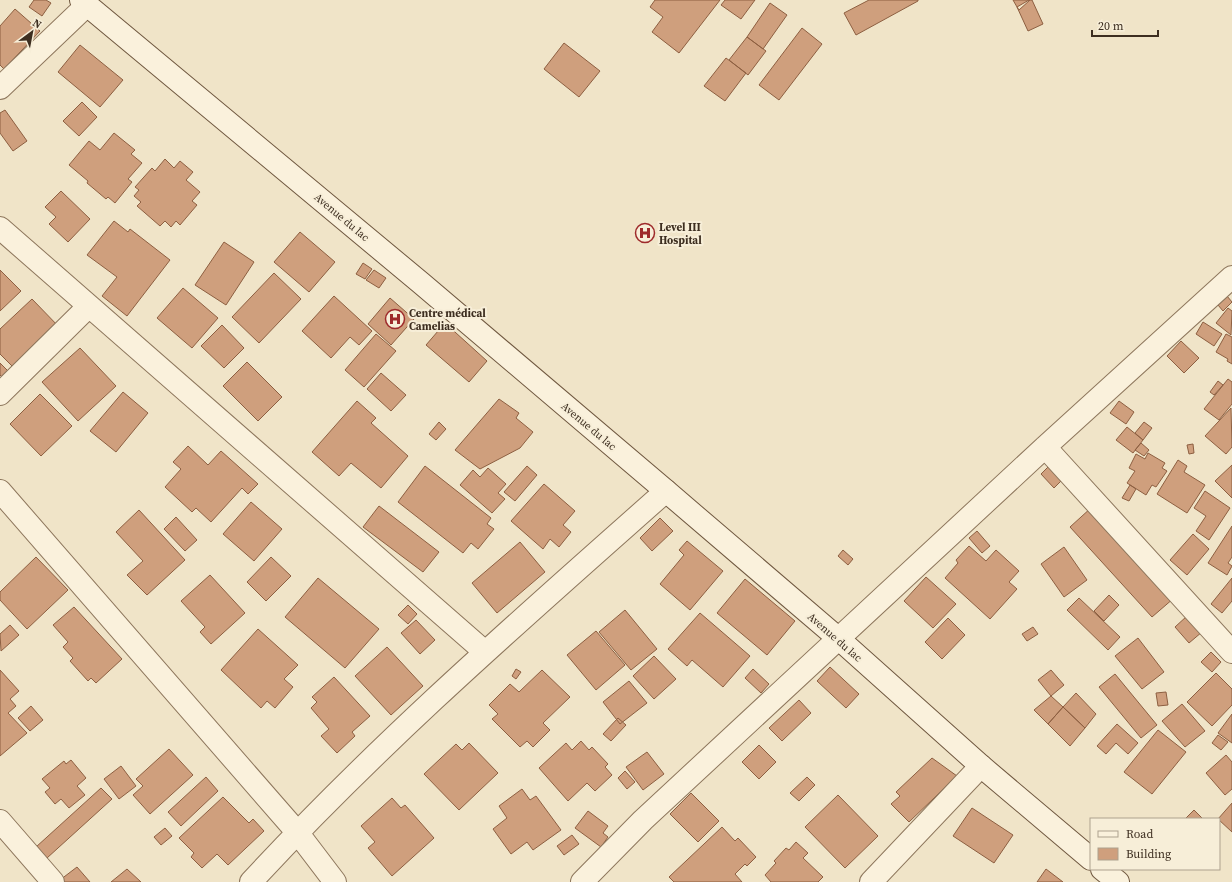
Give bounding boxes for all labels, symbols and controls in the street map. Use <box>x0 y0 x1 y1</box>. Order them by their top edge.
north arrow <box>12 12 52 52</box>
scale bar <box>1092 12 1158 38</box>
text: N <box>30 15 44 32</box>
text: 20 m <box>1098 18 1124 34</box>
street label: Avenue du lac <box>311 190 373 245</box>
place label: Level III Hospital <box>659 220 702 248</box>
hospital icon: Level III Hospital <box>634 222 656 244</box>
place label: Centre médical Camelias <box>409 306 486 334</box>
hospital icon: Centre médical Camelias <box>384 308 406 330</box>
street label: Avenue du lac <box>558 399 620 454</box>
street label: Avenue du lac <box>804 609 866 666</box>
legend <box>1090 818 1220 870</box>
text: Road <box>1126 826 1153 842</box>
text: Building <box>1126 846 1171 862</box>

